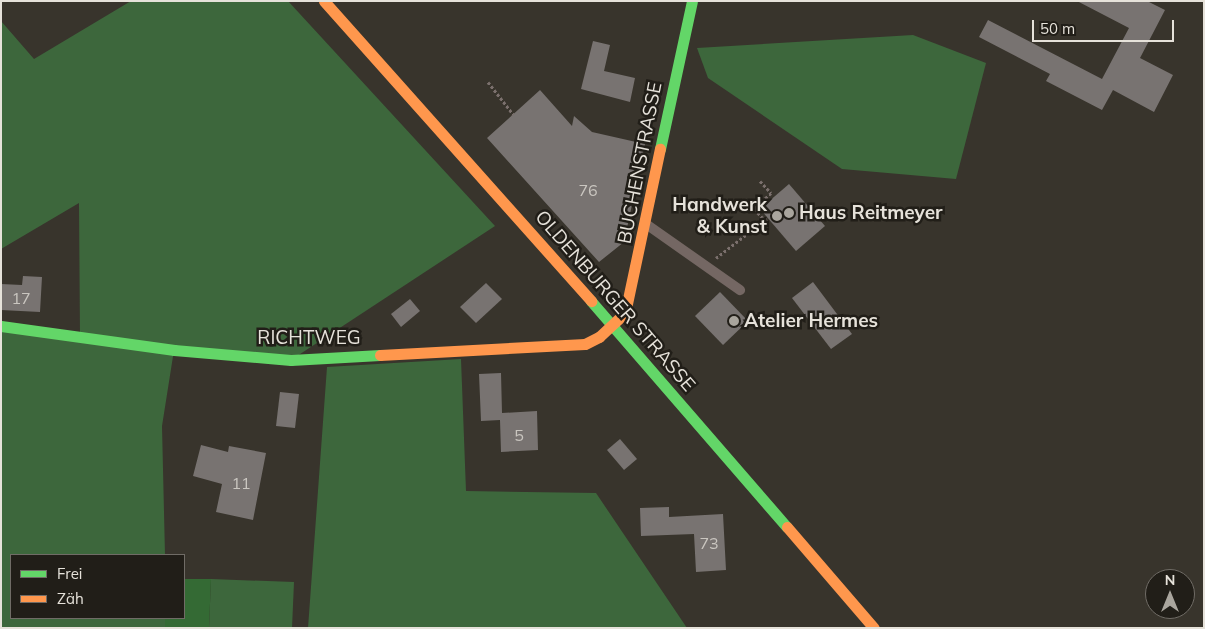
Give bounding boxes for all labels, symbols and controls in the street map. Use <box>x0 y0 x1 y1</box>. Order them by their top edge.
scale bar <box>1035 10 1178 42</box>
text: 50 m <box>1040 19 1075 38</box>
street label: BUCHENSTRASSE <box>613 80 667 246</box>
house number: 76 <box>578 180 598 200</box>
place label: Handwerk & Kunst <box>672 194 767 238</box>
place label: Haus Reitmeyer <box>799 202 943 224</box>
street label: OLDENBURGER STRASSE <box>530 206 700 396</box>
marker: Haus Reitmeyer <box>783 207 795 219</box>
marker: Handwerk & Kunst <box>771 210 783 222</box>
house number: 17 <box>11 288 31 308</box>
place label: Atelier Hermes <box>744 310 878 332</box>
marker: Atelier Hermes <box>728 315 740 327</box>
street label: RICHTWEG <box>257 327 361 349</box>
house number: 5 <box>514 425 524 445</box>
house number: 11 <box>231 473 251 493</box>
house number: 73 <box>699 533 719 553</box>
legend <box>10 554 185 619</box>
text: Frei <box>57 564 82 583</box>
north arrow <box>1145 569 1195 619</box>
text: N <box>1165 571 1175 589</box>
text: Zäh <box>57 589 84 608</box>

